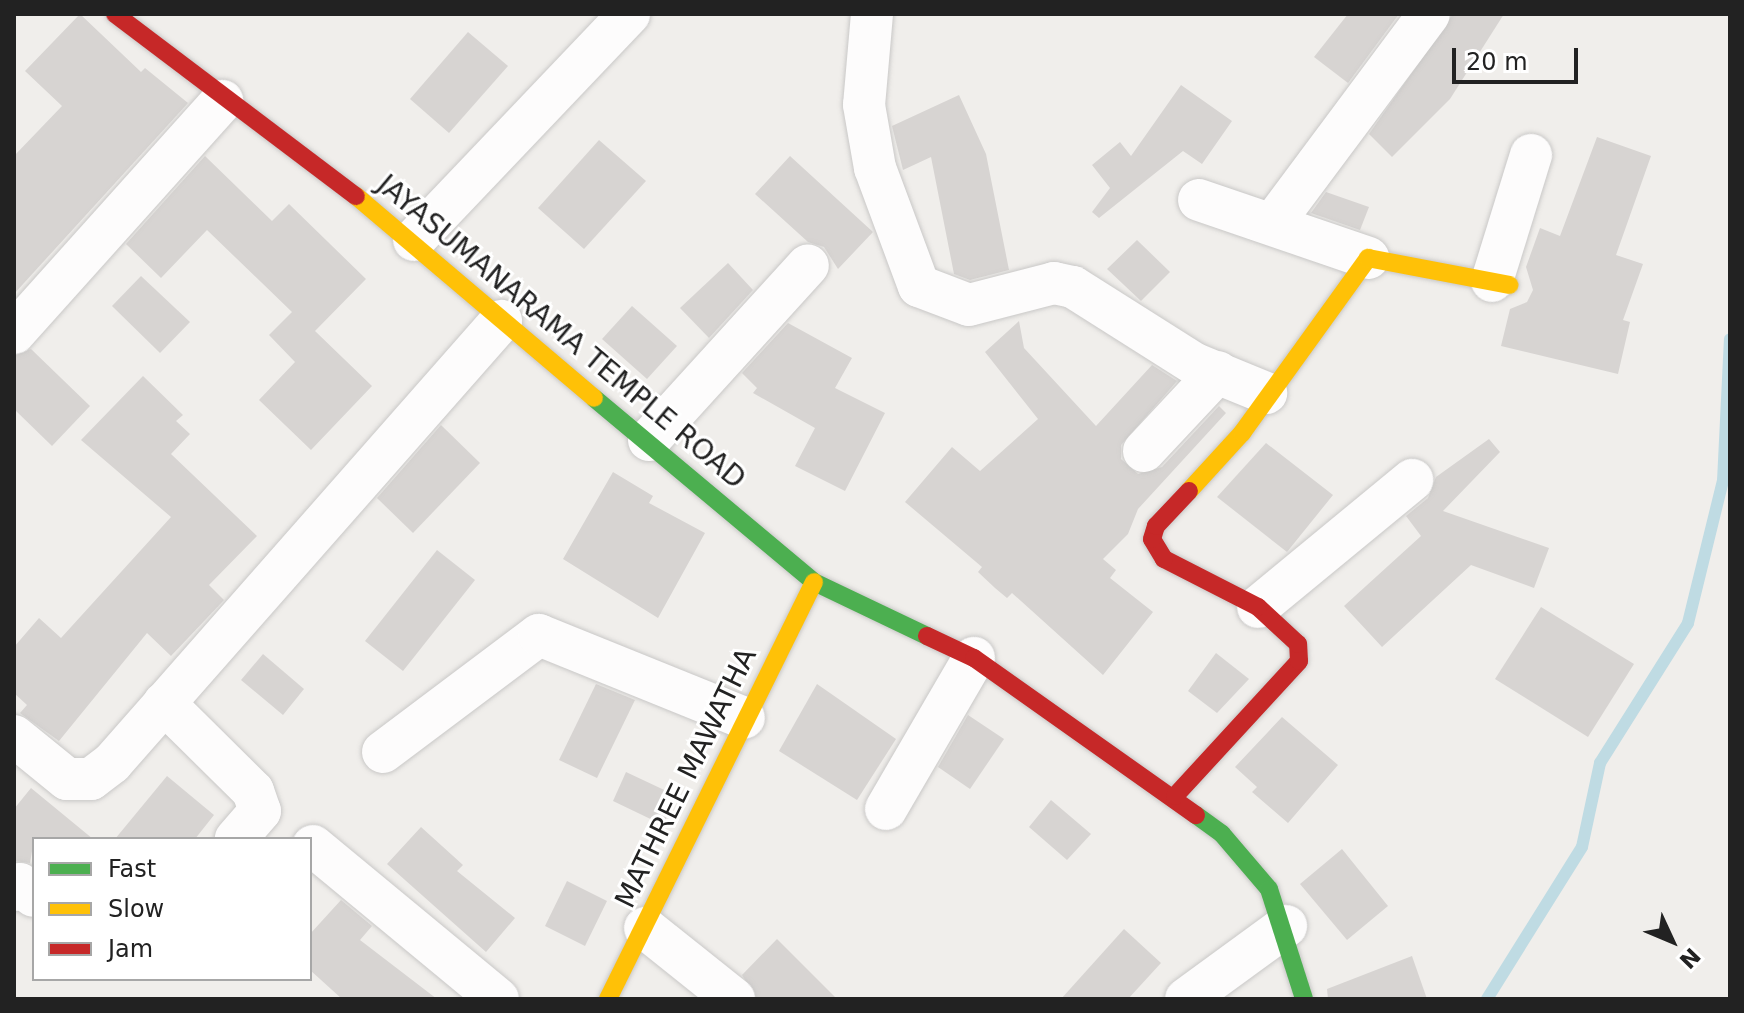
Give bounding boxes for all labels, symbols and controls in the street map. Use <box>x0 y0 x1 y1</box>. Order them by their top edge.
scale bar <box>1456 32 1582 82</box>
text: 20 m <box>1466 48 1528 76</box>
street label: JAYASUMANARAMA TEMPLE ROAD <box>370 168 752 496</box>
street label: MATHREE MAWATHA <box>608 642 764 914</box>
legend <box>32 837 312 981</box>
text: Fast <box>108 855 156 883</box>
text: Slow <box>108 895 164 923</box>
north arrow <box>1632 901 1712 981</box>
text: Jam <box>108 935 153 963</box>
text: N <box>1674 943 1705 973</box>

